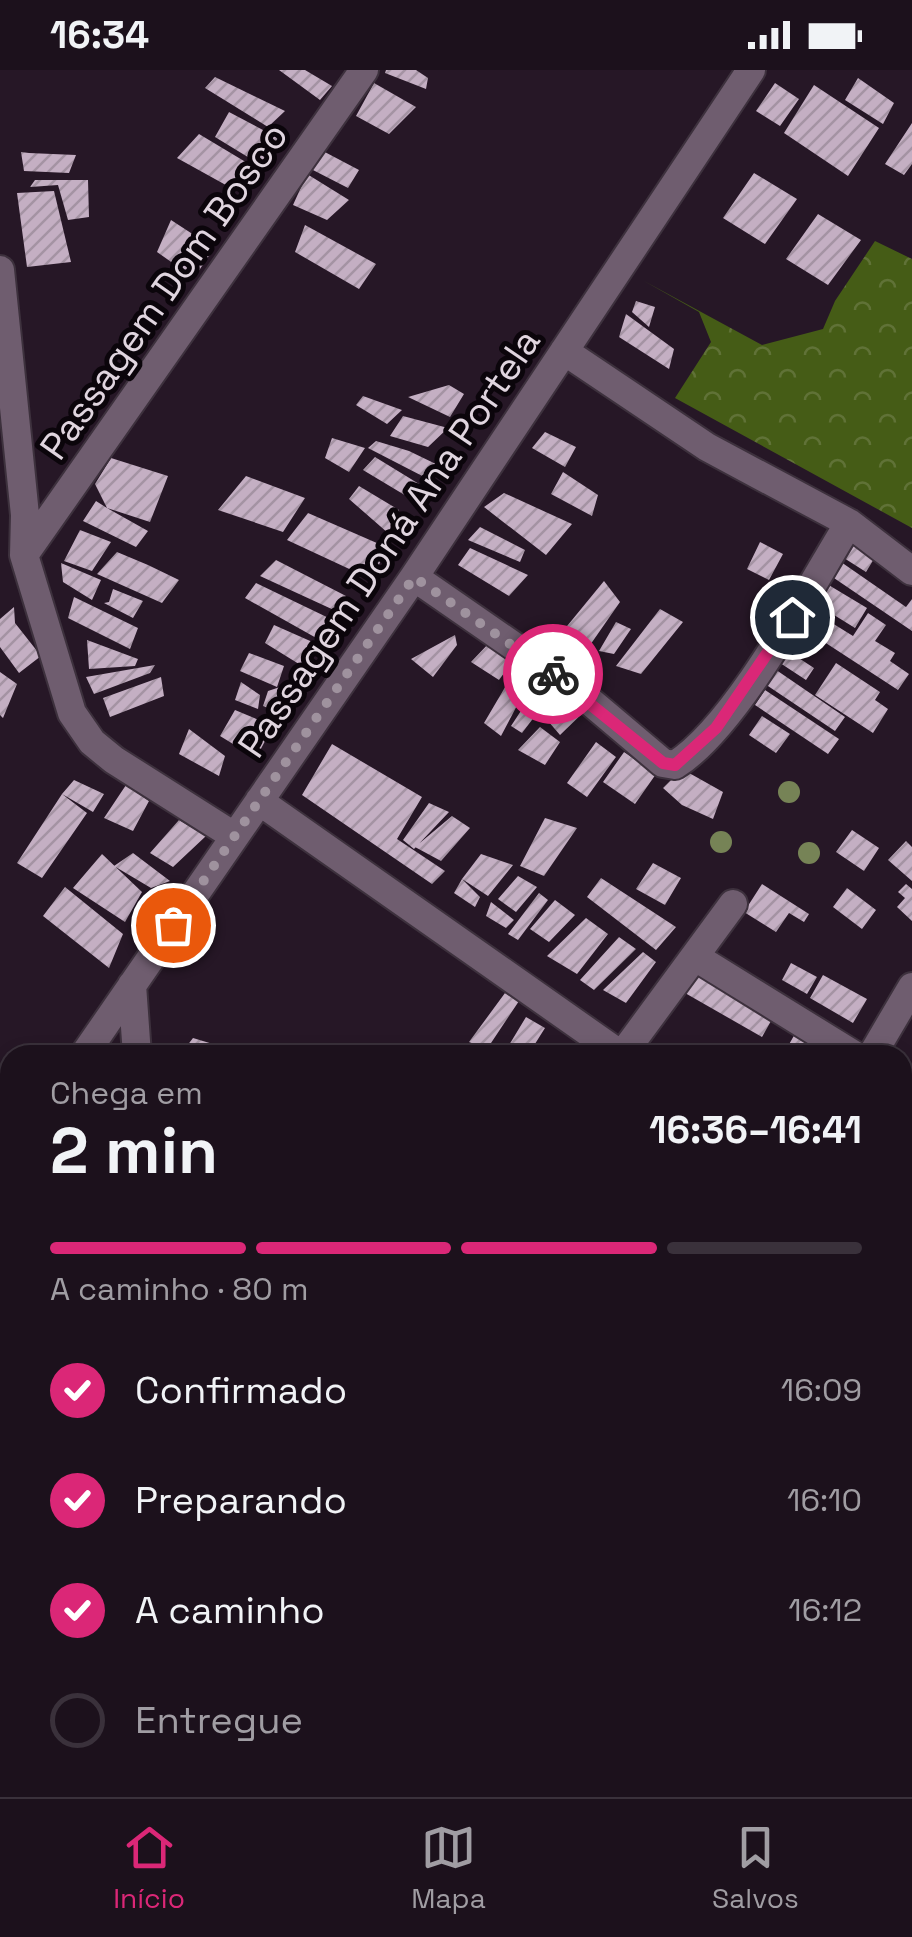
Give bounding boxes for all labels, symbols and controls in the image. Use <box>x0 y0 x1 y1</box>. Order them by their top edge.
text: 16:34 <box>50 11 149 59</box>
street label: Passagem Dom Bosco <box>29 113 299 469</box>
street label: Passagem Doná Ana Portela <box>227 319 551 767</box>
pin <box>750 575 835 660</box>
icon: home <box>765 590 820 645</box>
courier <box>503 624 603 724</box>
icon: bike <box>526 647 581 702</box>
pin <box>131 883 216 968</box>
icon: bag <box>146 898 201 953</box>
text: Chega em <box>50 1073 203 1113</box>
text: 16:36–16:41 <box>649 1106 862 1154</box>
text: 2 min <box>50 1109 218 1192</box>
text: A caminho · 80 m <box>50 1269 308 1309</box>
icon: check <box>50 1363 105 1418</box>
text: Confirmado <box>135 1366 347 1414</box>
text: 16:09 <box>781 1370 862 1410</box>
icon: check <box>50 1473 105 1528</box>
text: Preparando <box>135 1476 347 1524</box>
text: 16:10 <box>787 1480 862 1520</box>
icon: check <box>50 1583 105 1638</box>
text: A caminho <box>135 1586 325 1634</box>
text: 16:12 <box>788 1590 862 1630</box>
text: Entregue <box>135 1696 303 1744</box>
tab: Início <box>113 1820 185 1916</box>
tab: Mapa <box>411 1820 486 1916</box>
tab: Salvos <box>712 1820 799 1916</box>

